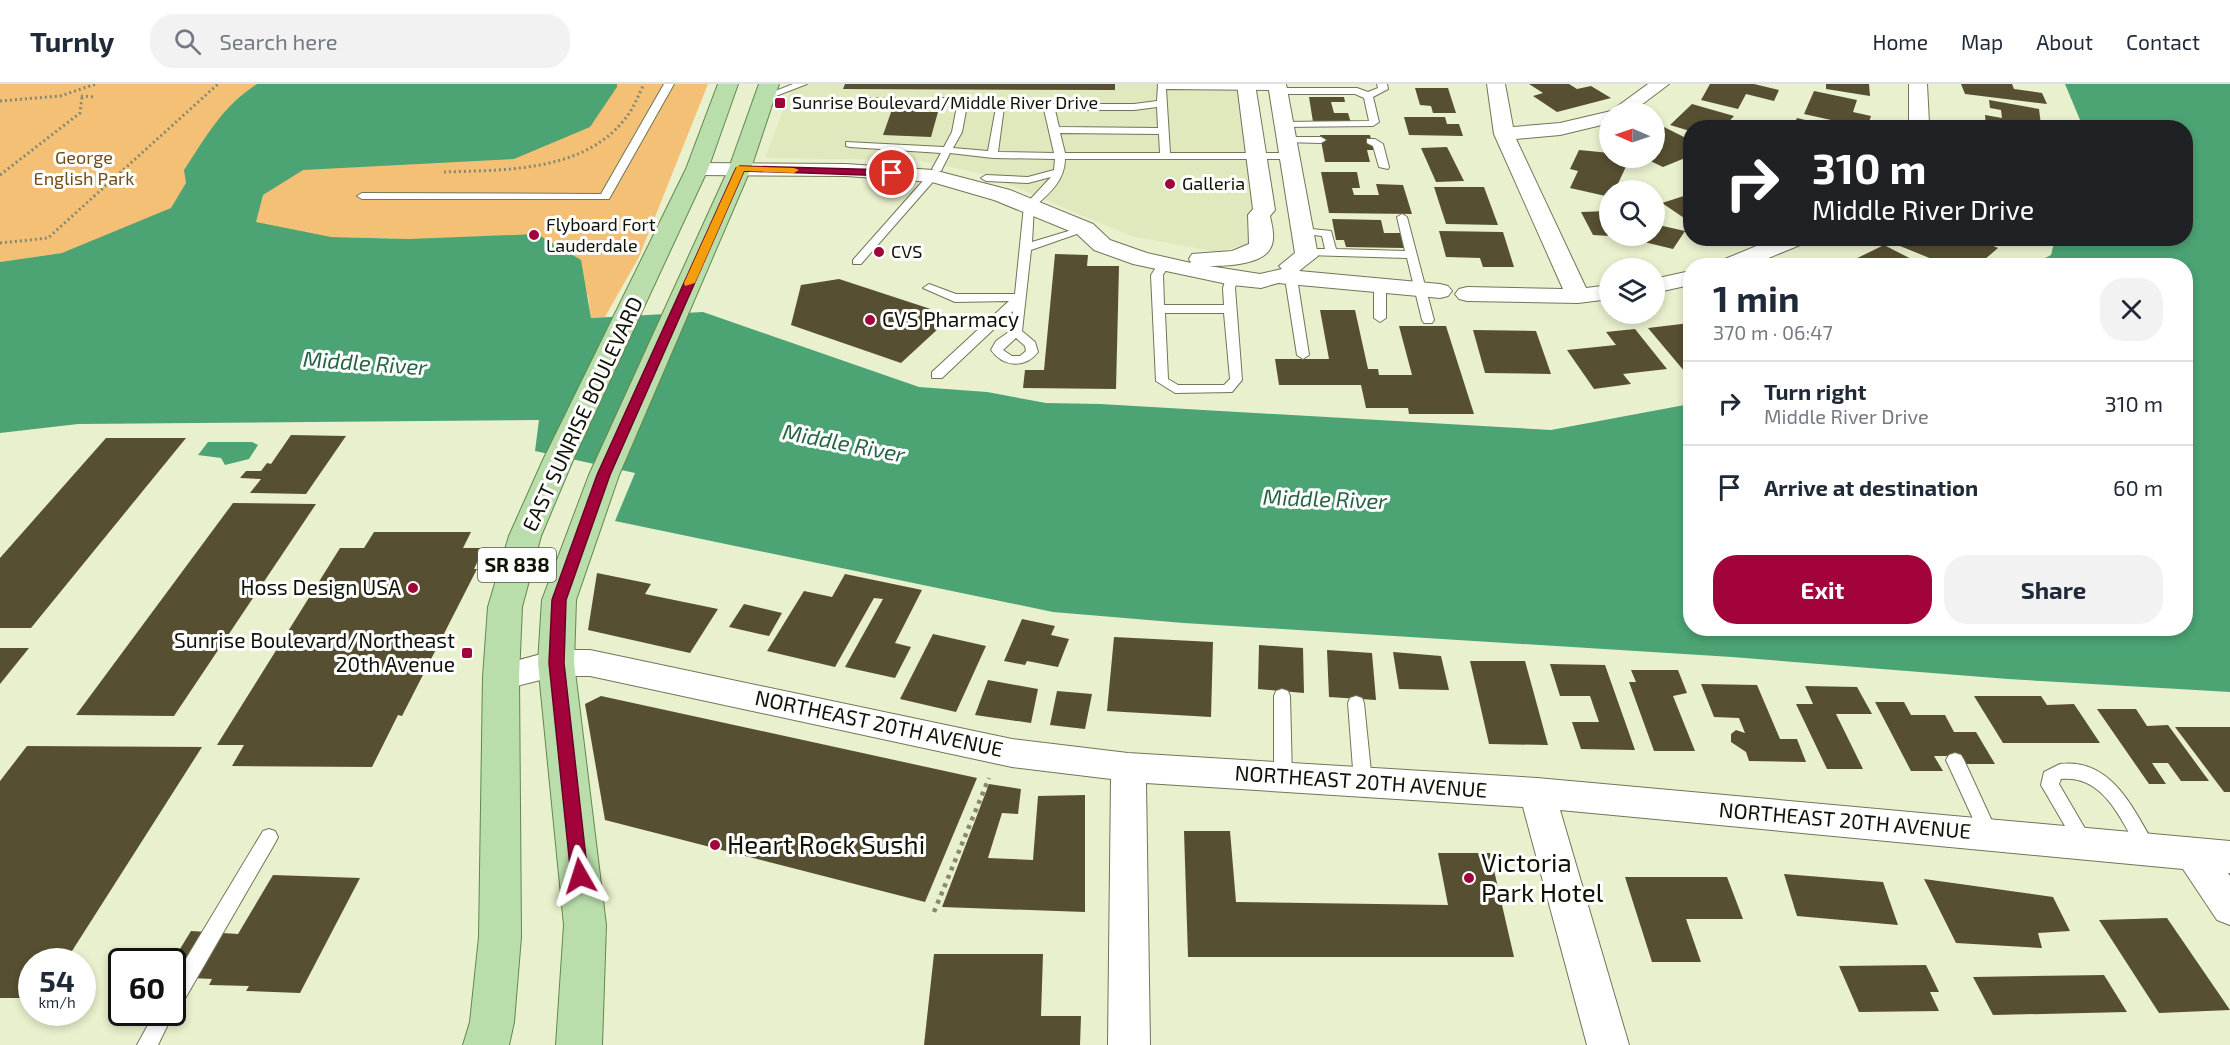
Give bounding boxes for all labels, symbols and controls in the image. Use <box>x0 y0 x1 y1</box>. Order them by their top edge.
search box <box>150 14 570 68</box>
text: Turnly <box>30 24 114 58</box>
icon: search <box>171 25 204 58</box>
text: Search here <box>219 28 338 54</box>
text: Home <box>1872 29 1928 54</box>
text: Map <box>1961 29 2003 54</box>
text: About <box>2036 29 2093 54</box>
text: Contact <box>2126 29 2200 54</box>
place label: Sunrise Boulevard/Middle River Drive <box>792 91 1098 113</box>
marker: Sunrise Boulevard/Middle River Drive <box>773 96 787 110</box>
north arrow <box>1599 102 1665 168</box>
map controls <box>1599 102 1665 324</box>
text: 310 m <box>1812 142 1927 192</box>
icon: right <box>1713 144 1791 222</box>
park label: George English Park <box>34 146 134 189</box>
pin <box>866 147 917 198</box>
icon: arrive <box>875 156 908 189</box>
place label: Galleria <box>1182 172 1245 194</box>
marker: Galleria <box>1163 177 1177 191</box>
button: search <box>1599 180 1665 246</box>
text: Middle River Drive <box>1812 193 2034 225</box>
place label: Flyboard Fort Lauderdale <box>546 213 656 256</box>
marker: Flyboard Fort Lauderdale <box>527 228 541 242</box>
place label: CVS <box>891 240 922 262</box>
marker: CVS <box>872 245 886 259</box>
button: layers <box>1599 258 1665 324</box>
text: 1 min <box>1713 276 1800 319</box>
button: close <box>2100 278 2163 341</box>
street label: EAST SUNRISE BOULEVARD <box>516 292 647 535</box>
place label: CVS Pharmacy <box>882 306 1019 331</box>
marker: CVS Pharmacy <box>863 313 877 327</box>
text: 370 m · 06:47 <box>1713 320 1833 344</box>
water label: Middle River <box>302 345 429 379</box>
text: Turn right <box>1764 378 1866 404</box>
icon: right <box>1713 387 1746 420</box>
text: 310 m <box>2105 390 2163 416</box>
text: Middle River Drive <box>1764 404 1929 428</box>
water label: Middle River <box>781 417 909 467</box>
icon: arrive <box>1713 471 1746 504</box>
text: Arrive at destination <box>1764 474 1978 500</box>
text: 60 m <box>2113 474 2163 500</box>
water label: Middle River <box>1262 483 1389 513</box>
road number: SR 838 <box>478 548 556 582</box>
button: Exit <box>1713 555 1932 624</box>
button: Share <box>1944 555 2163 624</box>
place label: Hoss Design USA <box>240 574 401 599</box>
marker: Hoss Design USA <box>406 581 420 595</box>
place label: Sunrise Boulevard/Northeast 20th Avenue <box>174 627 455 676</box>
marker: Sunrise Boulevard/Northeast 20th Avenue <box>460 646 474 660</box>
street label: NORTHEAST 20TH AVENUE <box>753 684 1006 761</box>
street label: NORTHEAST 20TH AVENUE <box>1234 759 1488 802</box>
street label: NORTHEAST 20TH AVENUE <box>1718 796 1972 843</box>
place label: Heart Rock Sushi <box>727 828 925 859</box>
marker: Heart Rock Sushi <box>708 838 722 852</box>
position arrow <box>548 844 612 908</box>
place label: Victoria Park Hotel <box>1481 846 1604 907</box>
marker: Victoria Park Hotel <box>1462 871 1476 885</box>
speed limit sign: 60 <box>108 948 186 1026</box>
text: 54 <box>39 962 75 998</box>
text: km/h <box>38 993 76 1011</box>

